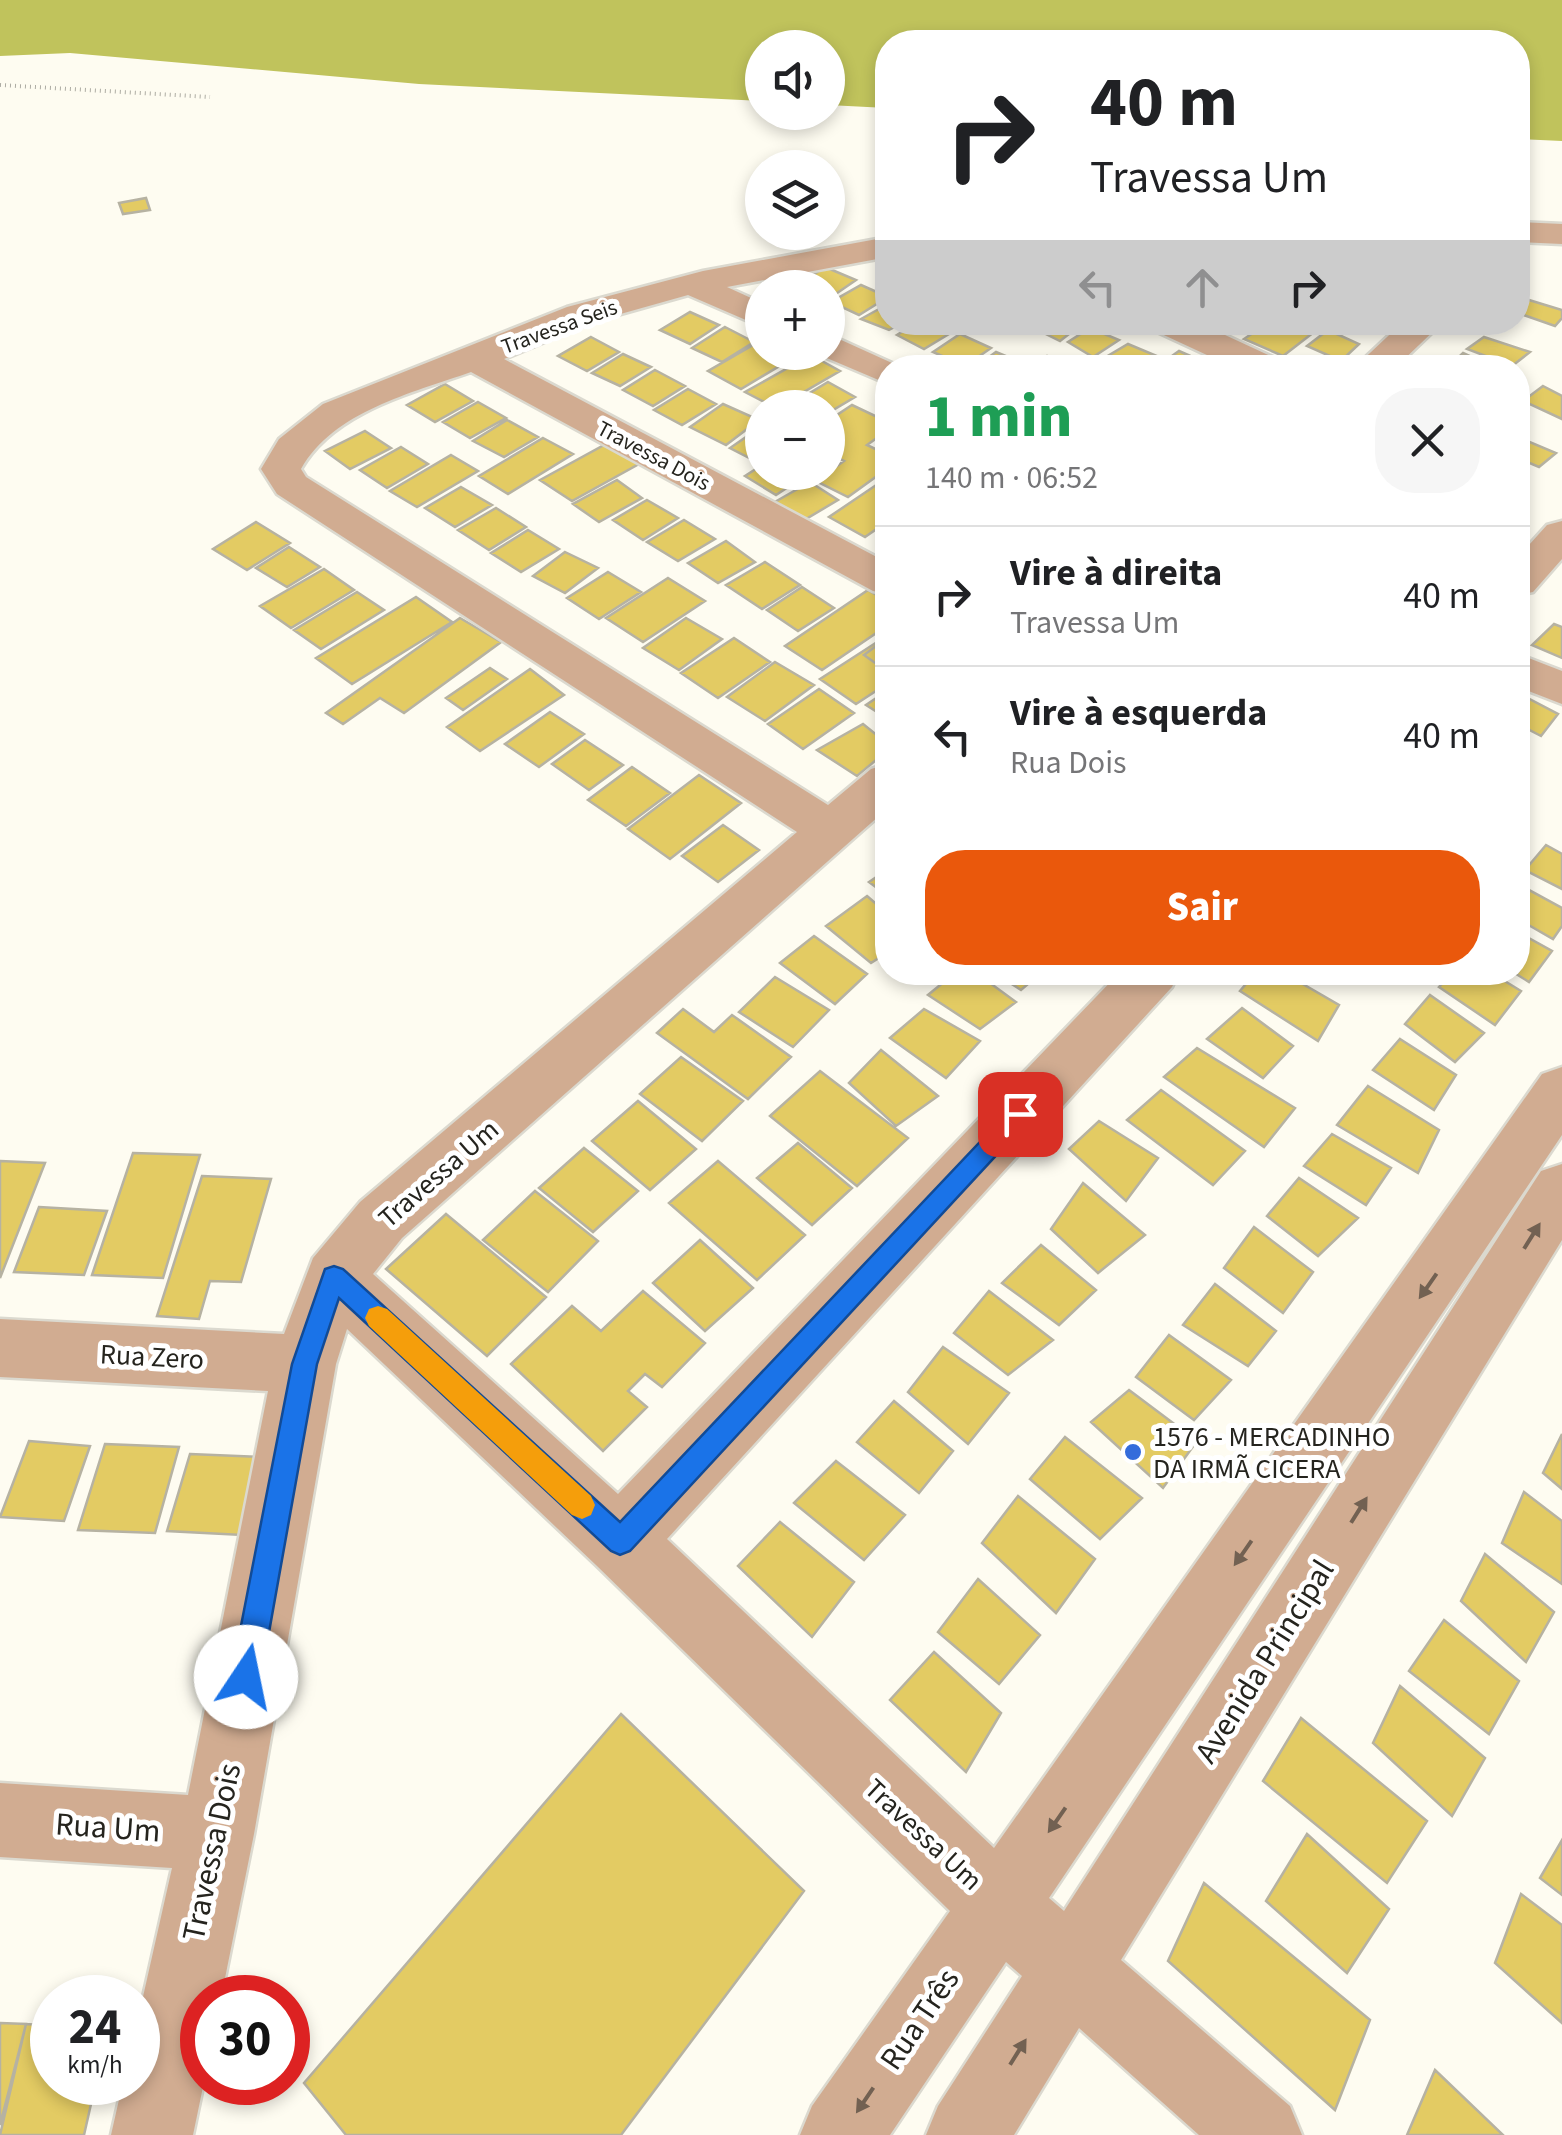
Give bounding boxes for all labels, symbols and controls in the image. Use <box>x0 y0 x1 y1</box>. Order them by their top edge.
map controls <box>745 30 845 490</box>
button: sound <box>745 30 845 130</box>
text: 40 m <box>1090 53 1238 153</box>
icon: right <box>925 70 1055 200</box>
text: Travessa Um <box>1090 146 1328 210</box>
button: layers <box>745 150 845 250</box>
icon: left <box>1070 260 1125 315</box>
icon: ahead <box>1175 260 1230 315</box>
icon: right <box>1280 260 1335 315</box>
button: + <box>745 270 845 370</box>
street label: Travessa Seis <box>497 291 622 363</box>
text: 1 min <box>925 375 1072 460</box>
button: close <box>1375 388 1480 493</box>
button: − <box>745 390 845 490</box>
street label: Travessa Dois <box>591 413 716 499</box>
text: 140 m · 06:52 <box>925 455 1098 501</box>
text: Vire à direita <box>1010 546 1222 600</box>
icon: right <box>925 569 980 624</box>
text: 40 m <box>1403 569 1480 623</box>
text: Travessa Um <box>1010 600 1179 646</box>
text: Vire à esquerda <box>1010 686 1267 740</box>
icon: left <box>925 709 980 764</box>
text: 40 m <box>1403 709 1480 763</box>
text: Rua Dois <box>1010 740 1126 786</box>
button: Sair <box>925 850 1480 965</box>
pin <box>978 1072 1063 1157</box>
icon: arrive <box>993 1087 1048 1142</box>
street label: Travessa Um <box>370 1110 508 1237</box>
one-way arrow <box>1523 1222 1541 1249</box>
one-way arrow <box>1419 1273 1438 1299</box>
street label: Rua Zero <box>99 1334 205 1380</box>
place label: 1576 - MERCADINHO DA IRMÃ CICERA <box>1153 1417 1390 1489</box>
marker: 1576 - MERCADINHO DA IRMÃ CICERA <box>1122 1441 1144 1463</box>
one-way arrow <box>1349 1497 1368 1524</box>
one-way arrow <box>1234 1539 1253 1566</box>
street label: Avenida Principal <box>1184 1551 1346 1772</box>
position arrow <box>194 1625 298 1729</box>
street label: Travessa Dois <box>171 1759 253 1945</box>
street label: Travessa Um <box>855 1770 991 1900</box>
street label: Rua Um <box>54 1801 162 1855</box>
one-way arrow <box>1048 1806 1067 1833</box>
street label: Rua Três <box>869 1959 971 2080</box>
speed limit sign: 30 <box>180 1975 310 2105</box>
text: 24 <box>69 1992 121 2063</box>
one-way arrow <box>1009 2038 1026 2066</box>
text: km/h <box>67 2047 123 2083</box>
one-way arrow <box>855 2086 875 2113</box>

